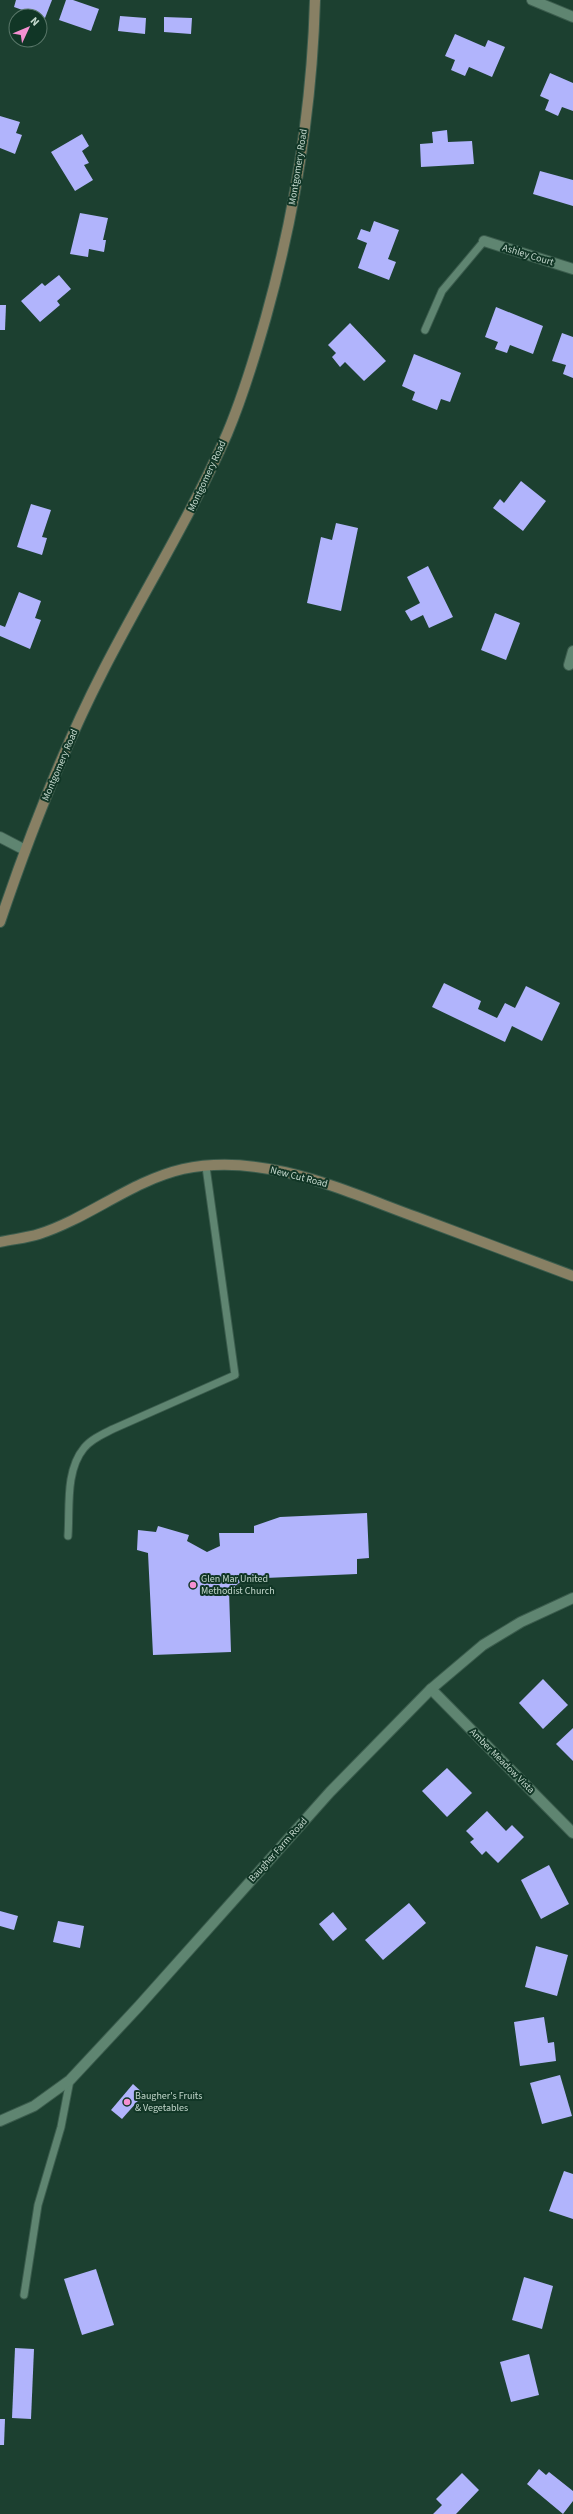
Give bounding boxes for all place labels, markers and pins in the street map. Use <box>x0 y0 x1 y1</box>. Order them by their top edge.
place label: Glen Mar United Methodist Church <box>201 1572 275 1598</box>
marker: Glen Mar United Methodist Church <box>188 1580 198 1590</box>
place label: Baugher's Fruits & Vegetables <box>135 2089 202 2115</box>
marker: Baugher's Fruits & Vegetables <box>122 2097 132 2107</box>

